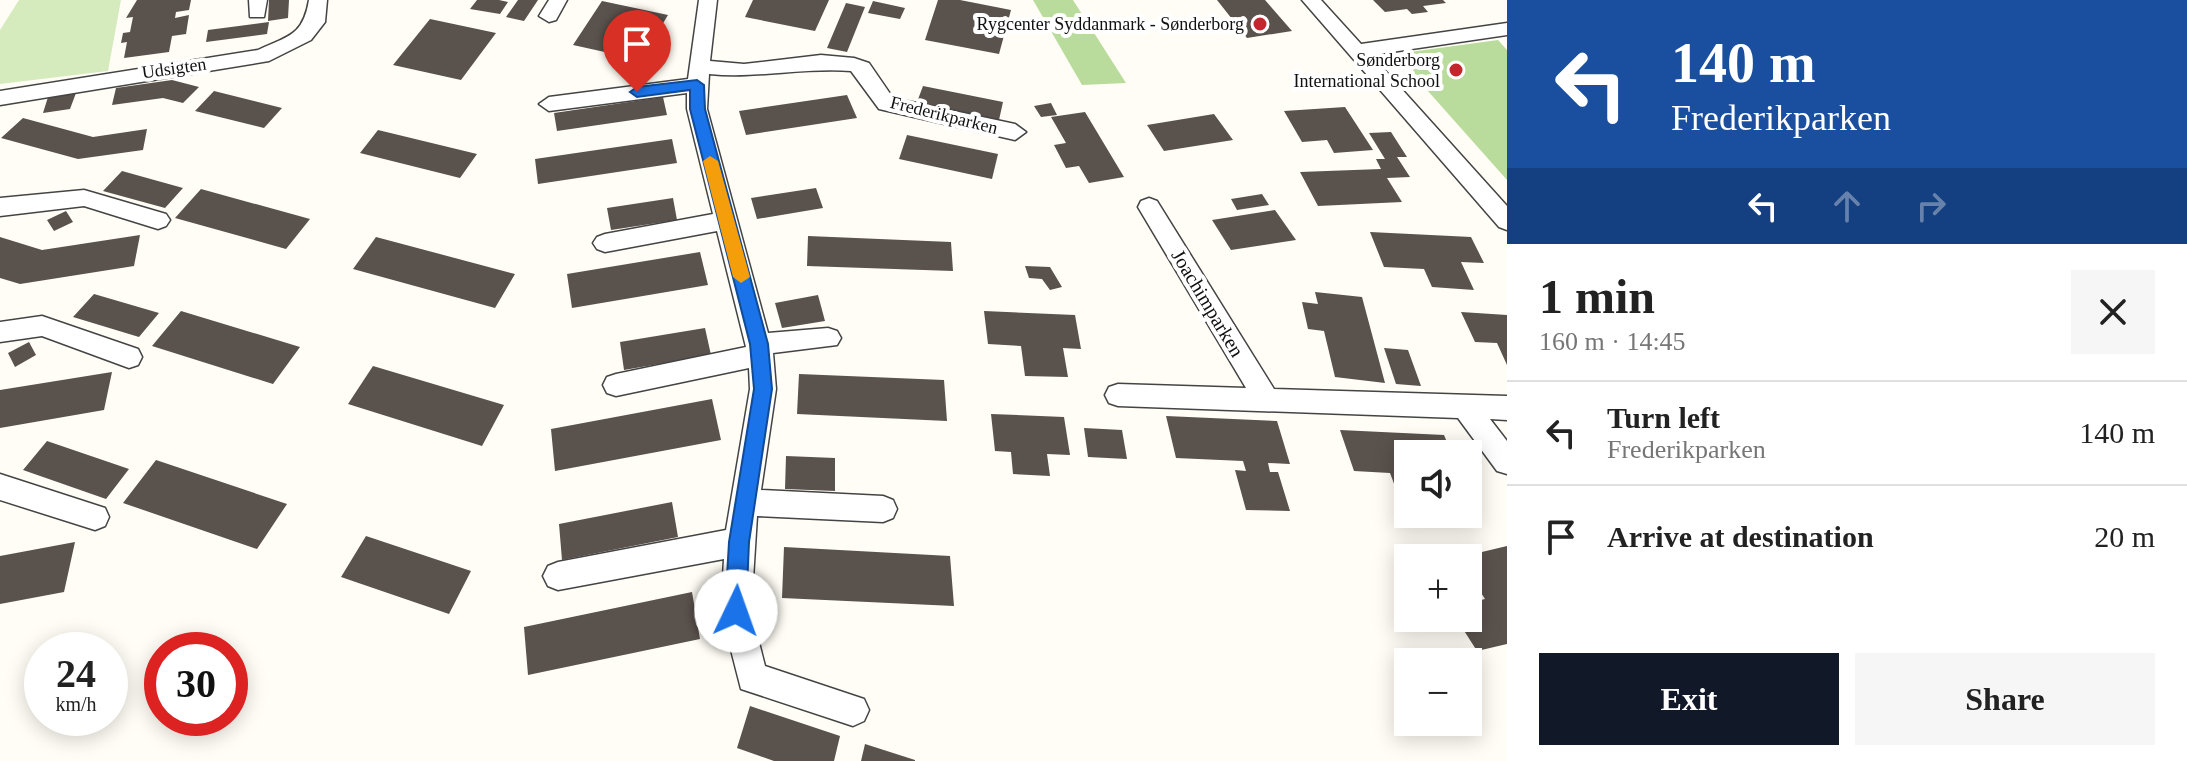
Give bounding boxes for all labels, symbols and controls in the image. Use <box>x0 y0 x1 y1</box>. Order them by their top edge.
pin <box>603 10 671 92</box>
place label: Rygcenter Syddanmark - Sønderborg <box>977 14 1244 34</box>
marker: Rygcenter Syddanmark - Sønderborg <box>1251 15 1269 33</box>
icon: arrive <box>615 22 659 66</box>
icon: left <box>1539 32 1643 136</box>
text: 140 m <box>1671 32 1816 94</box>
place label: Sønderborg International School <box>1294 50 1440 91</box>
street label: Udsigten <box>140 54 208 82</box>
marker: Sønderborg International School <box>1447 61 1465 79</box>
street label: Frederikparken <box>888 92 1000 138</box>
text: Frederikparken <box>1671 98 1891 138</box>
icon: left <box>1741 184 1785 228</box>
icon: ahead <box>1825 184 1869 228</box>
icon: right <box>1909 184 1953 228</box>
street label: Joachimparken <box>1167 245 1249 361</box>
text: 1 min <box>1539 270 1655 323</box>
button: close <box>2071 270 2155 354</box>
text: 160 m · 14:45 <box>1539 327 1686 356</box>
text: Turn left <box>1607 401 1720 434</box>
icon: left <box>1539 411 1583 455</box>
text: 140 m <box>2079 416 2155 449</box>
text: Frederikparken <box>1607 435 1766 464</box>
map controls <box>1394 440 1482 736</box>
button: sound <box>1394 440 1482 528</box>
icon: arrive <box>1539 515 1583 559</box>
text: Arrive at destination <box>1607 520 1874 553</box>
text: 20 m <box>2094 520 2155 553</box>
button: + <box>1394 544 1482 632</box>
position arrow <box>694 569 778 653</box>
speed limit sign: 30 <box>144 632 248 736</box>
button: − <box>1394 648 1482 736</box>
text: 24 <box>56 651 96 696</box>
button: Exit <box>1539 653 1839 745</box>
button: Share <box>1855 653 2155 745</box>
text: km/h <box>55 693 97 715</box>

